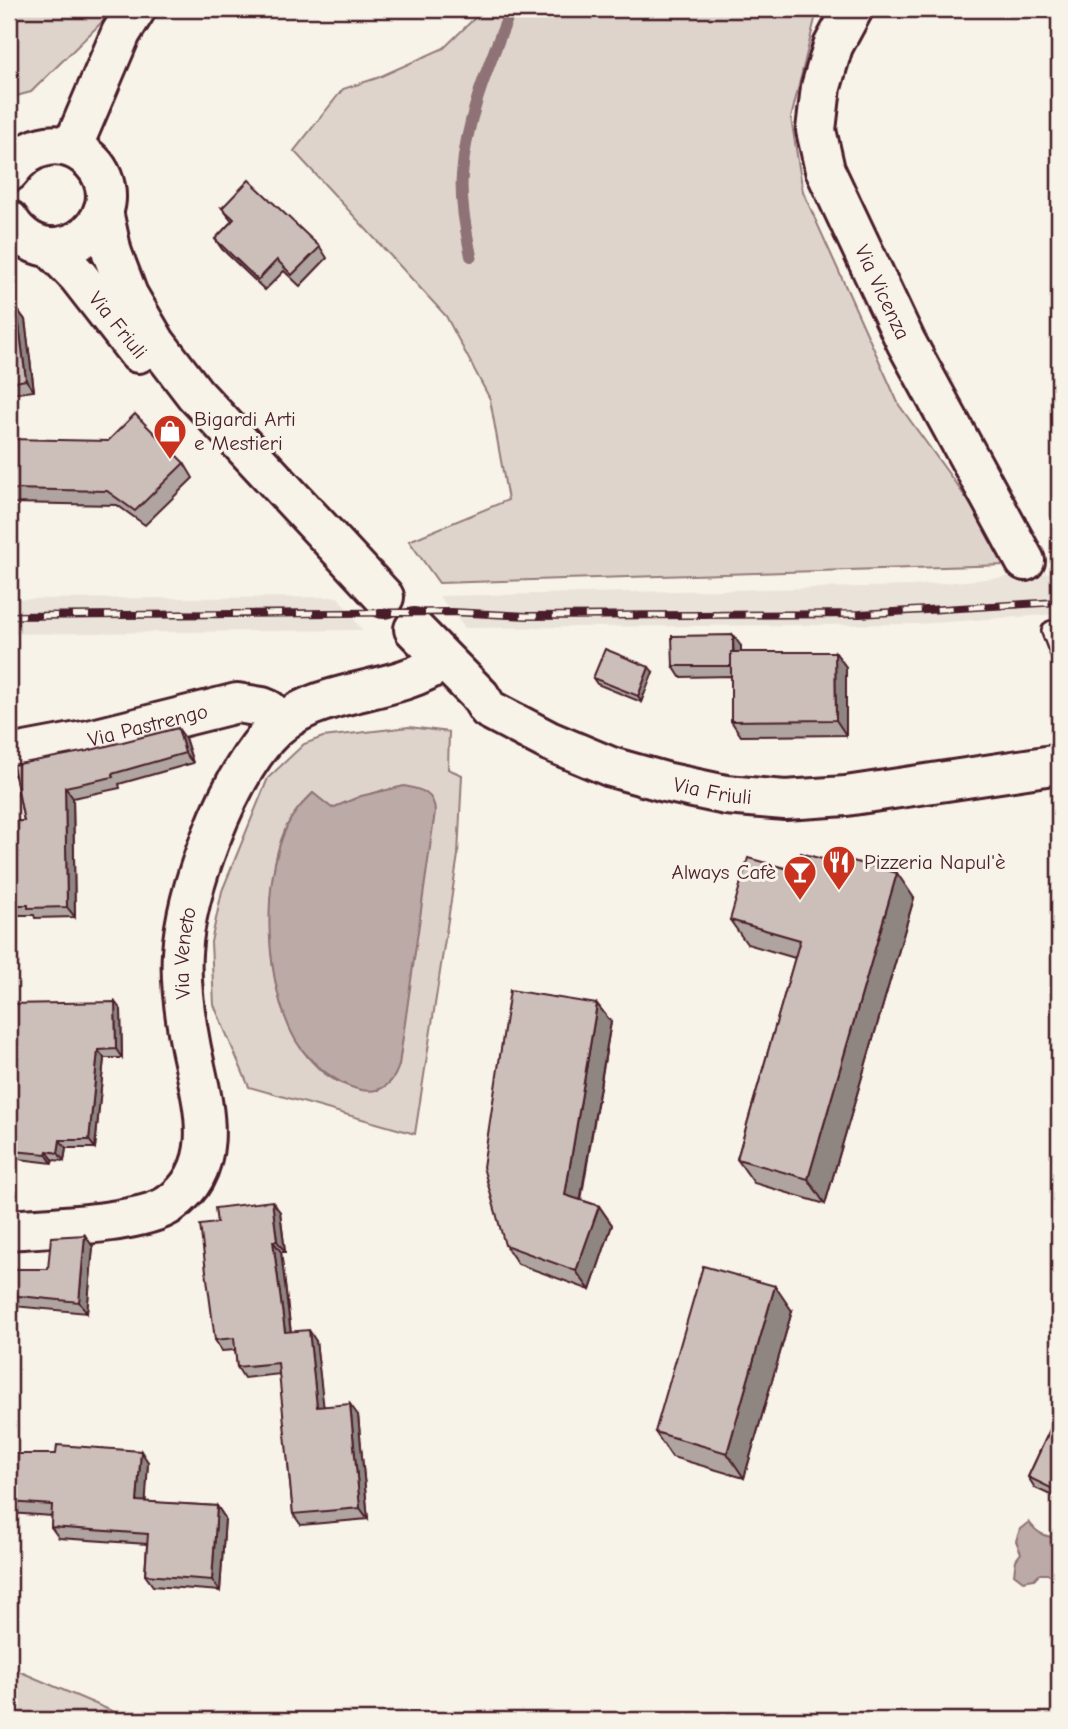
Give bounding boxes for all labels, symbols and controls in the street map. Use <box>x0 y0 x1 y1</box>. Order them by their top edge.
street label: Via Vicenza <box>850 241 915 343</box>
street label: Via Friuli <box>84 287 152 363</box>
place label: Bigardi Arti e Mestieri <box>194 407 296 455</box>
shop icon: Bigardi Arti e Mestieri <box>151 412 189 461</box>
street label: Via Pastrengo <box>85 699 210 752</box>
street label: Via Friuli <box>671 772 753 809</box>
restaurant icon: Pizzeria Napul'è <box>820 843 858 892</box>
place label: Pizzeria Napul'è <box>864 850 1006 874</box>
bar icon: Always Cafè <box>781 853 819 902</box>
place label: Always Cafè <box>672 860 776 884</box>
street label: Via Veneto <box>170 905 201 1000</box>

